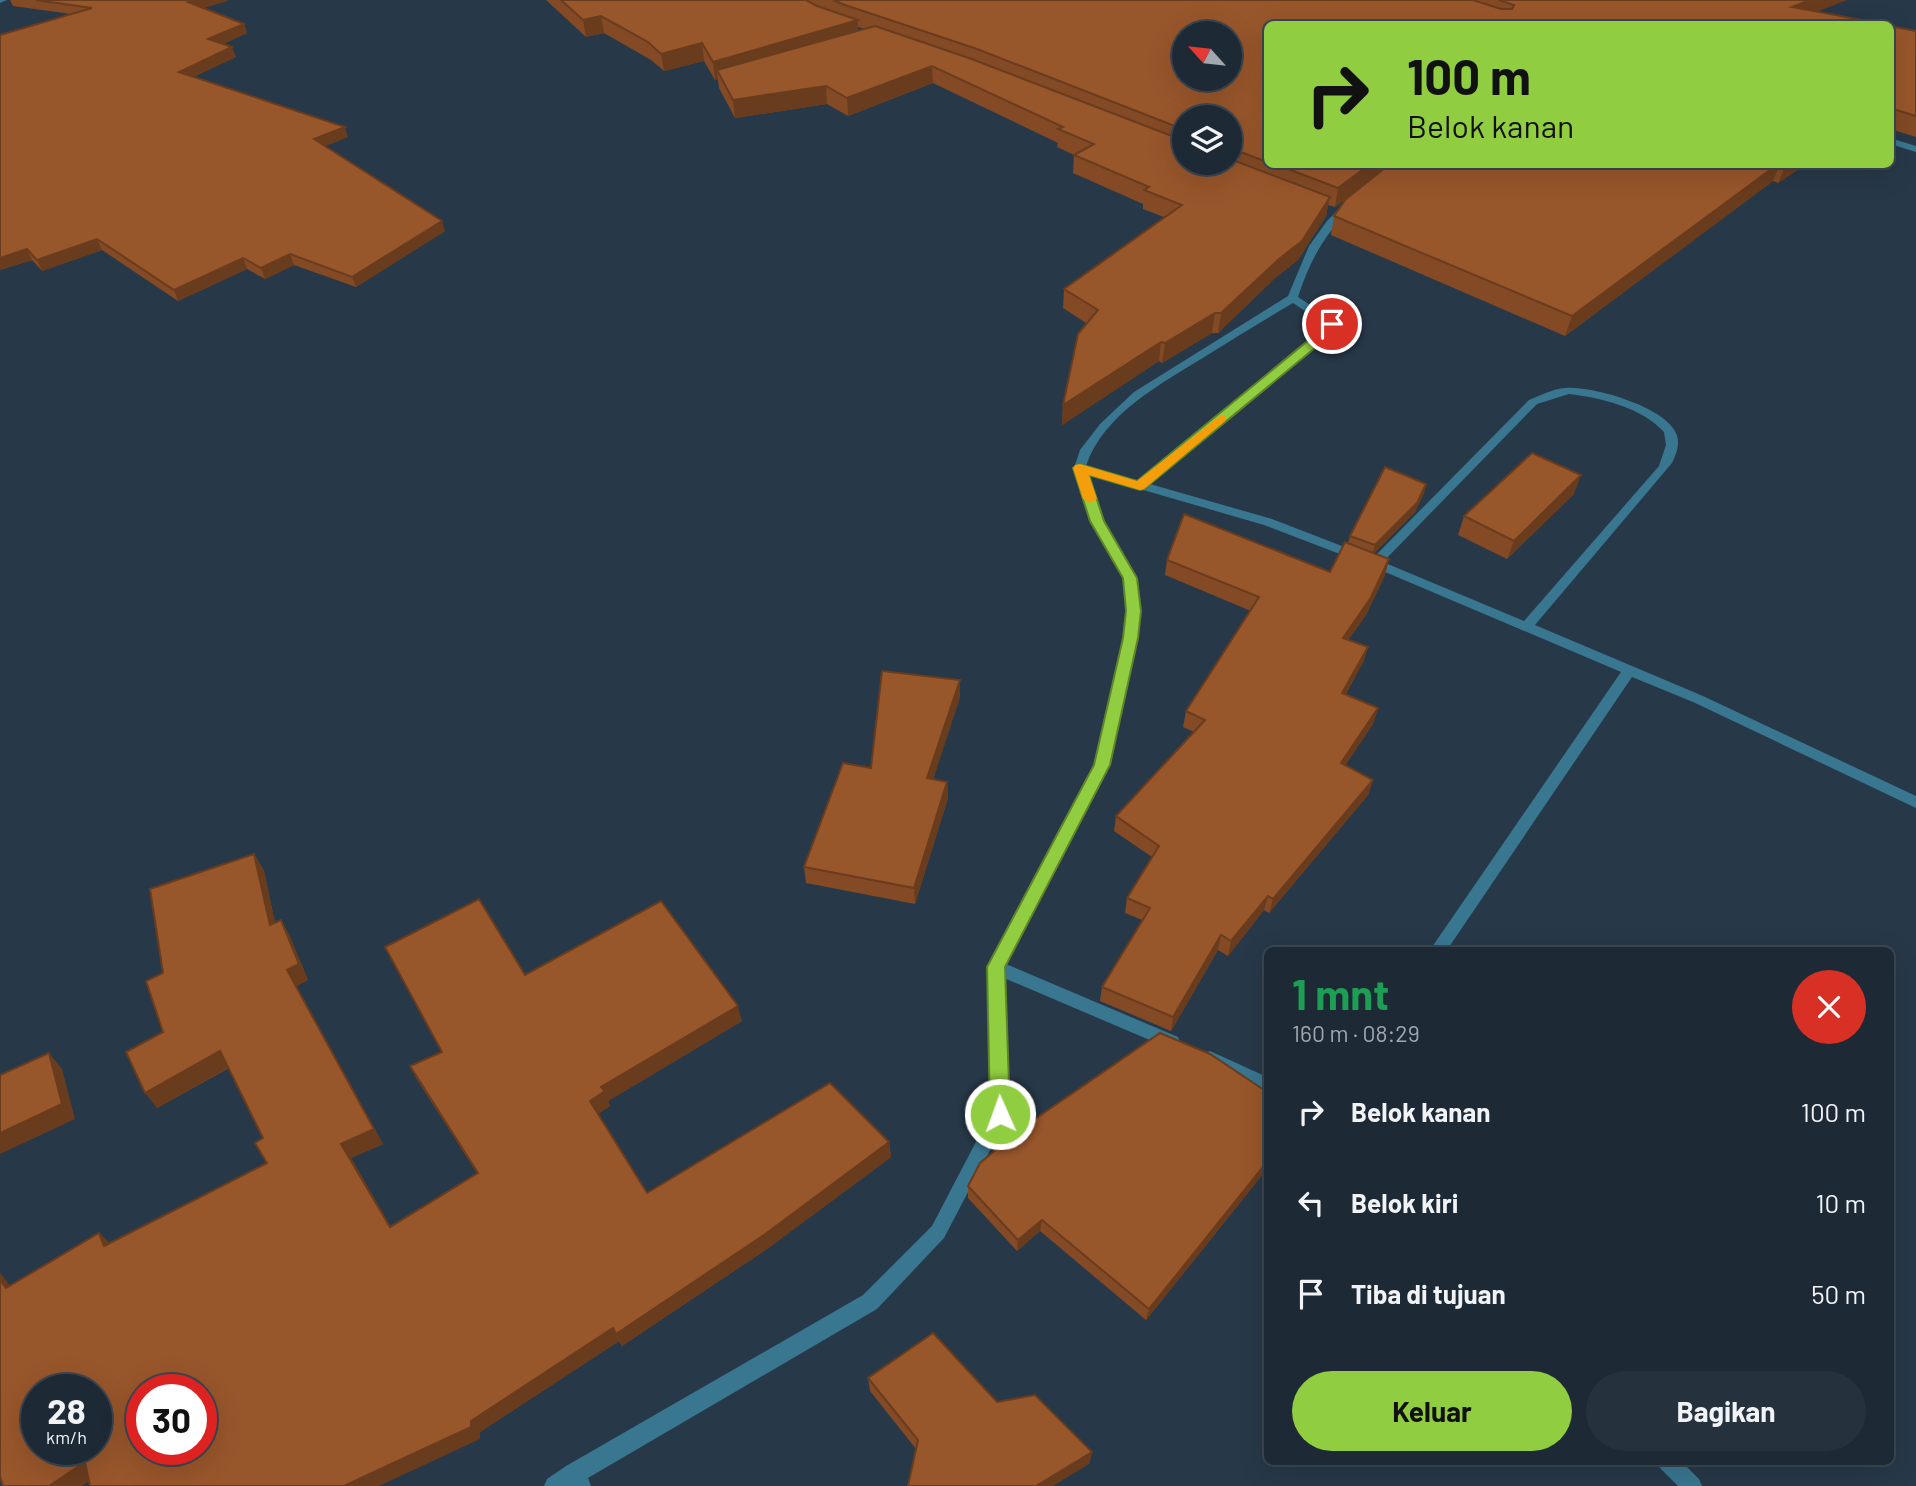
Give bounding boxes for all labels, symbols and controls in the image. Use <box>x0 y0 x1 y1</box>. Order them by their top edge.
north arrow <box>1172 21 1242 91</box>
map controls <box>1172 21 1242 175</box>
text: 100 m <box>1407 46 1531 105</box>
icon: right <box>1292 49 1383 140</box>
button: layers <box>1172 105 1242 175</box>
text: Belok kanan <box>1407 106 1574 144</box>
pin <box>1302 294 1362 354</box>
icon: arrive <box>1313 305 1351 343</box>
text: 1 mnt <box>1292 968 1389 1018</box>
button: close <box>1792 970 1866 1044</box>
text: 160 m · 08:29 <box>1292 1019 1420 1047</box>
position arrow <box>963 1077 1037 1151</box>
icon: right <box>1292 1093 1330 1131</box>
text: Belok kanan <box>1351 1096 1490 1127</box>
text: 100 m <box>1801 1096 1866 1127</box>
icon: left <box>1292 1184 1330 1222</box>
text: Belok kiri <box>1351 1187 1458 1218</box>
text: 10 m <box>1816 1187 1866 1218</box>
icon: arrive <box>1292 1275 1330 1313</box>
text: Tiba di tujuan <box>1351 1278 1506 1309</box>
text: 50 m <box>1811 1278 1866 1309</box>
button: Keluar <box>1292 1371 1572 1451</box>
button: Bagikan <box>1586 1371 1866 1451</box>
speed limit sign: 30 <box>126 1374 217 1465</box>
text: 28 <box>47 1389 86 1431</box>
text: km/h <box>46 1426 87 1448</box>

